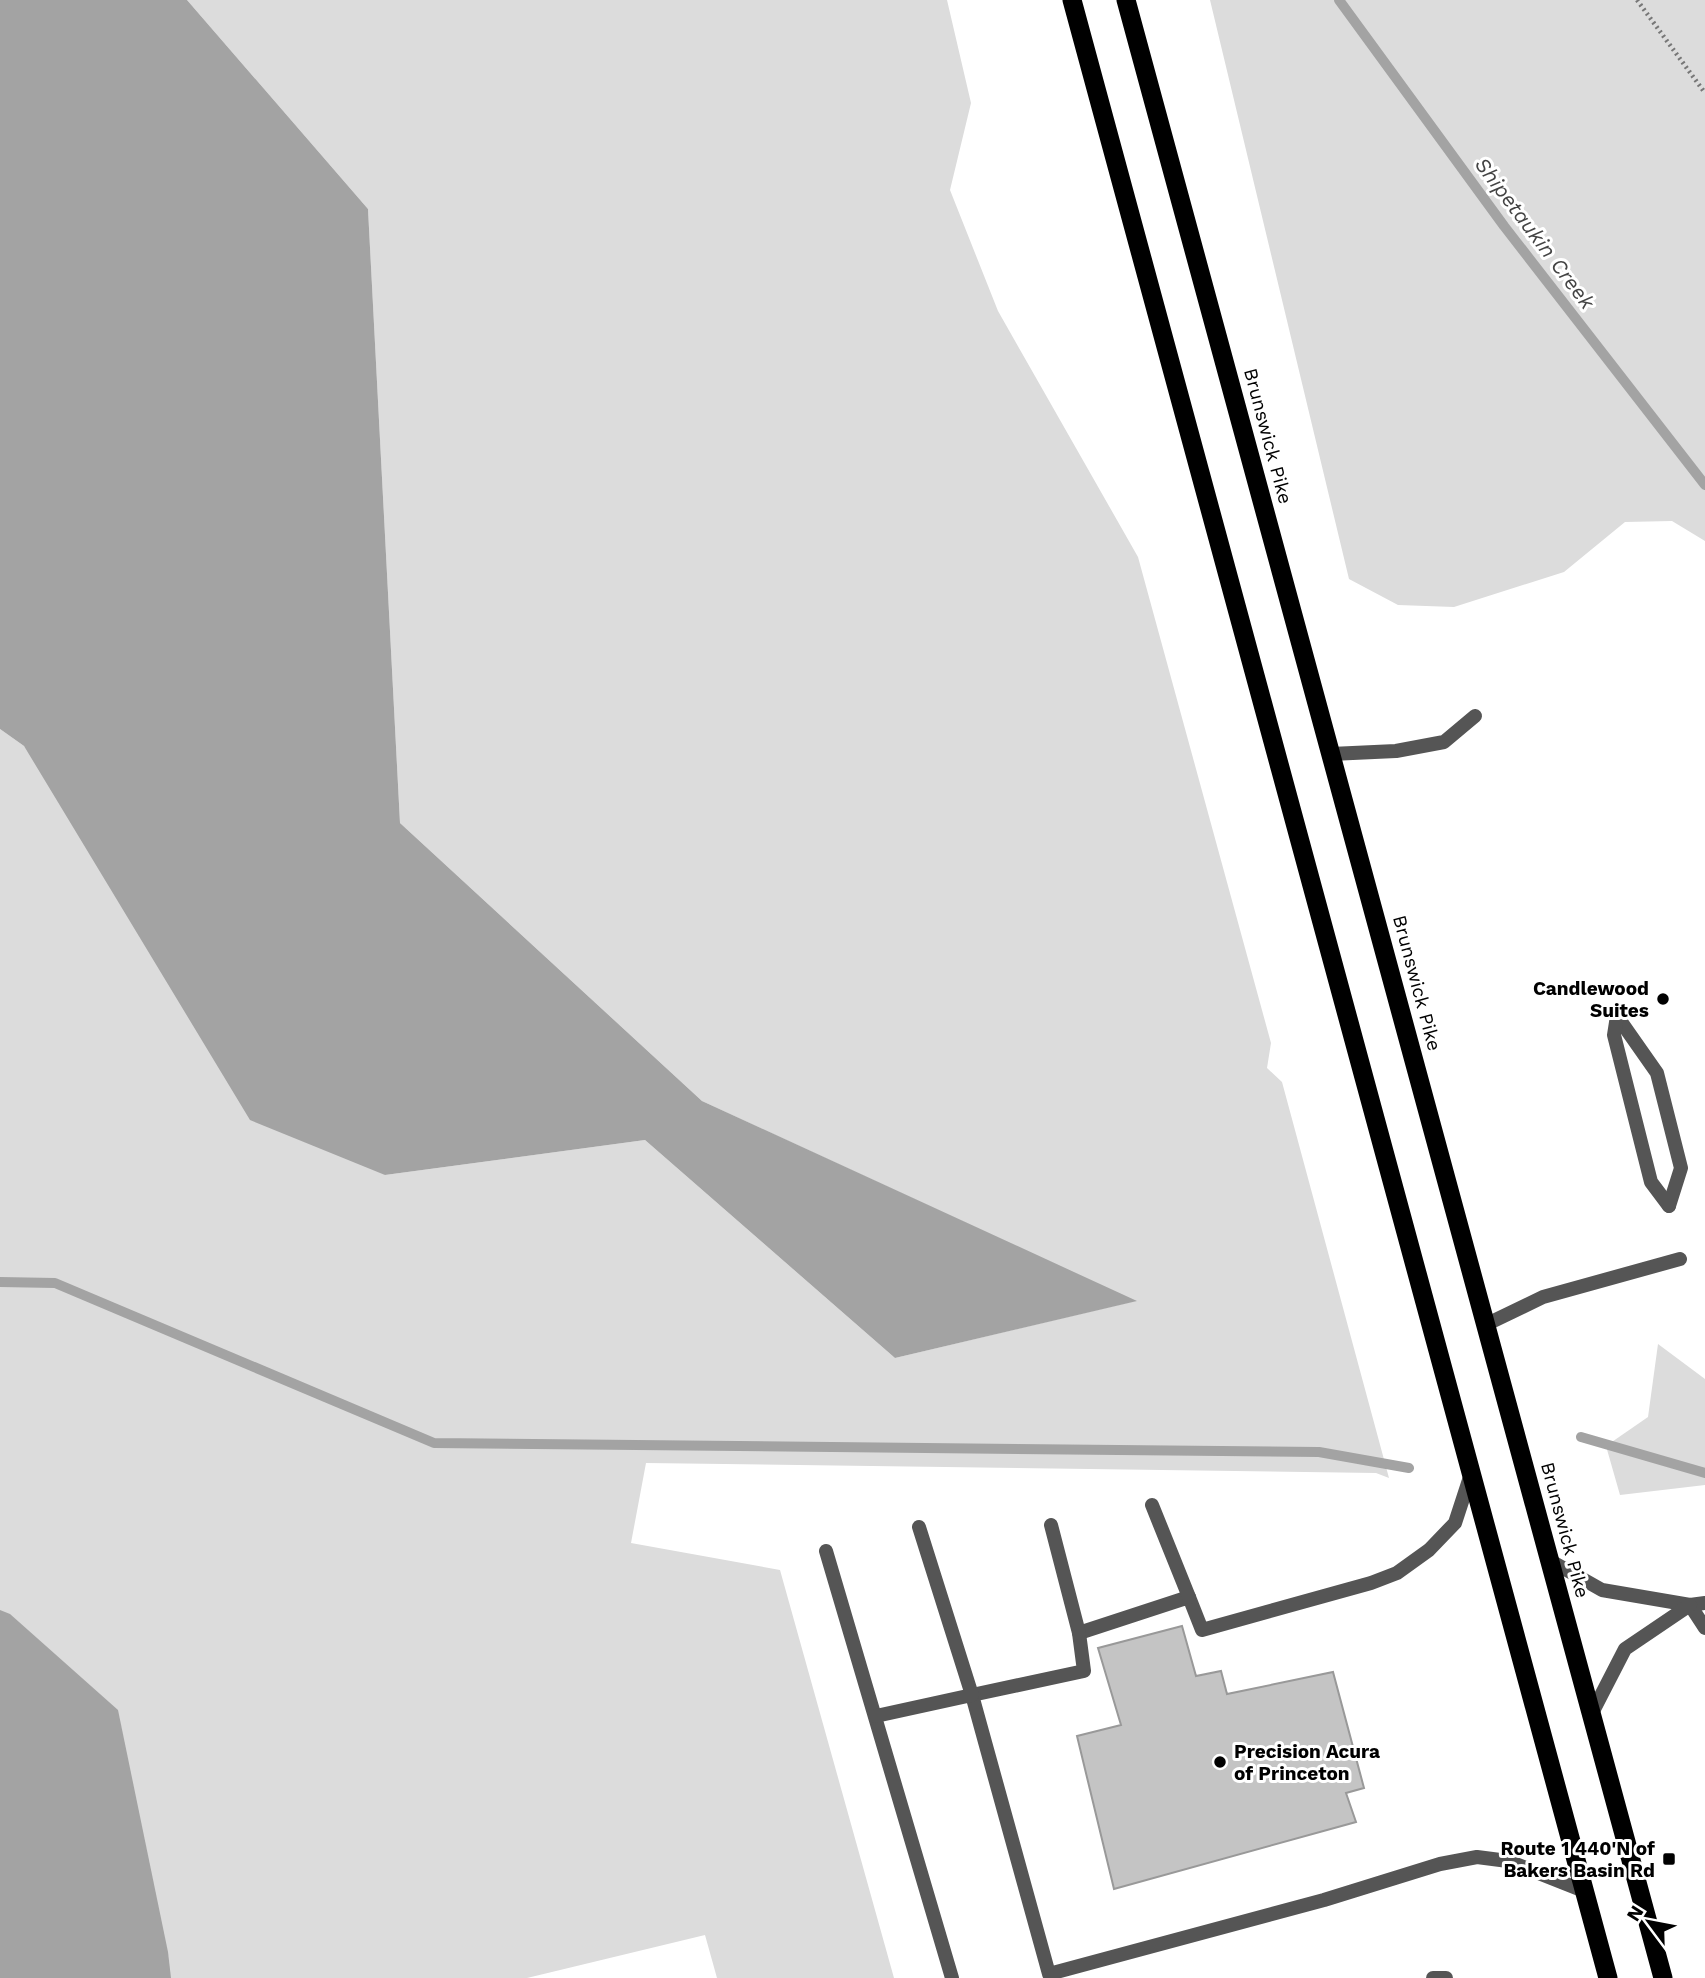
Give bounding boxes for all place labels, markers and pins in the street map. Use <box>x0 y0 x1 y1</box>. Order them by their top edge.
place label: Candlewood Suites <box>1533 977 1649 1022</box>
marker: Candlewood Suites <box>1655 991 1671 1007</box>
place label: Precision Acura of Princeton <box>1234 1740 1380 1785</box>
marker: Precision Acura of Princeton <box>1212 1754 1228 1770</box>
place label: Route 1 440'N of Bakers Basin Rd <box>1500 1837 1655 1882</box>
marker: Route 1 440'N of Bakers Basin Rd <box>1661 1851 1677 1867</box>

